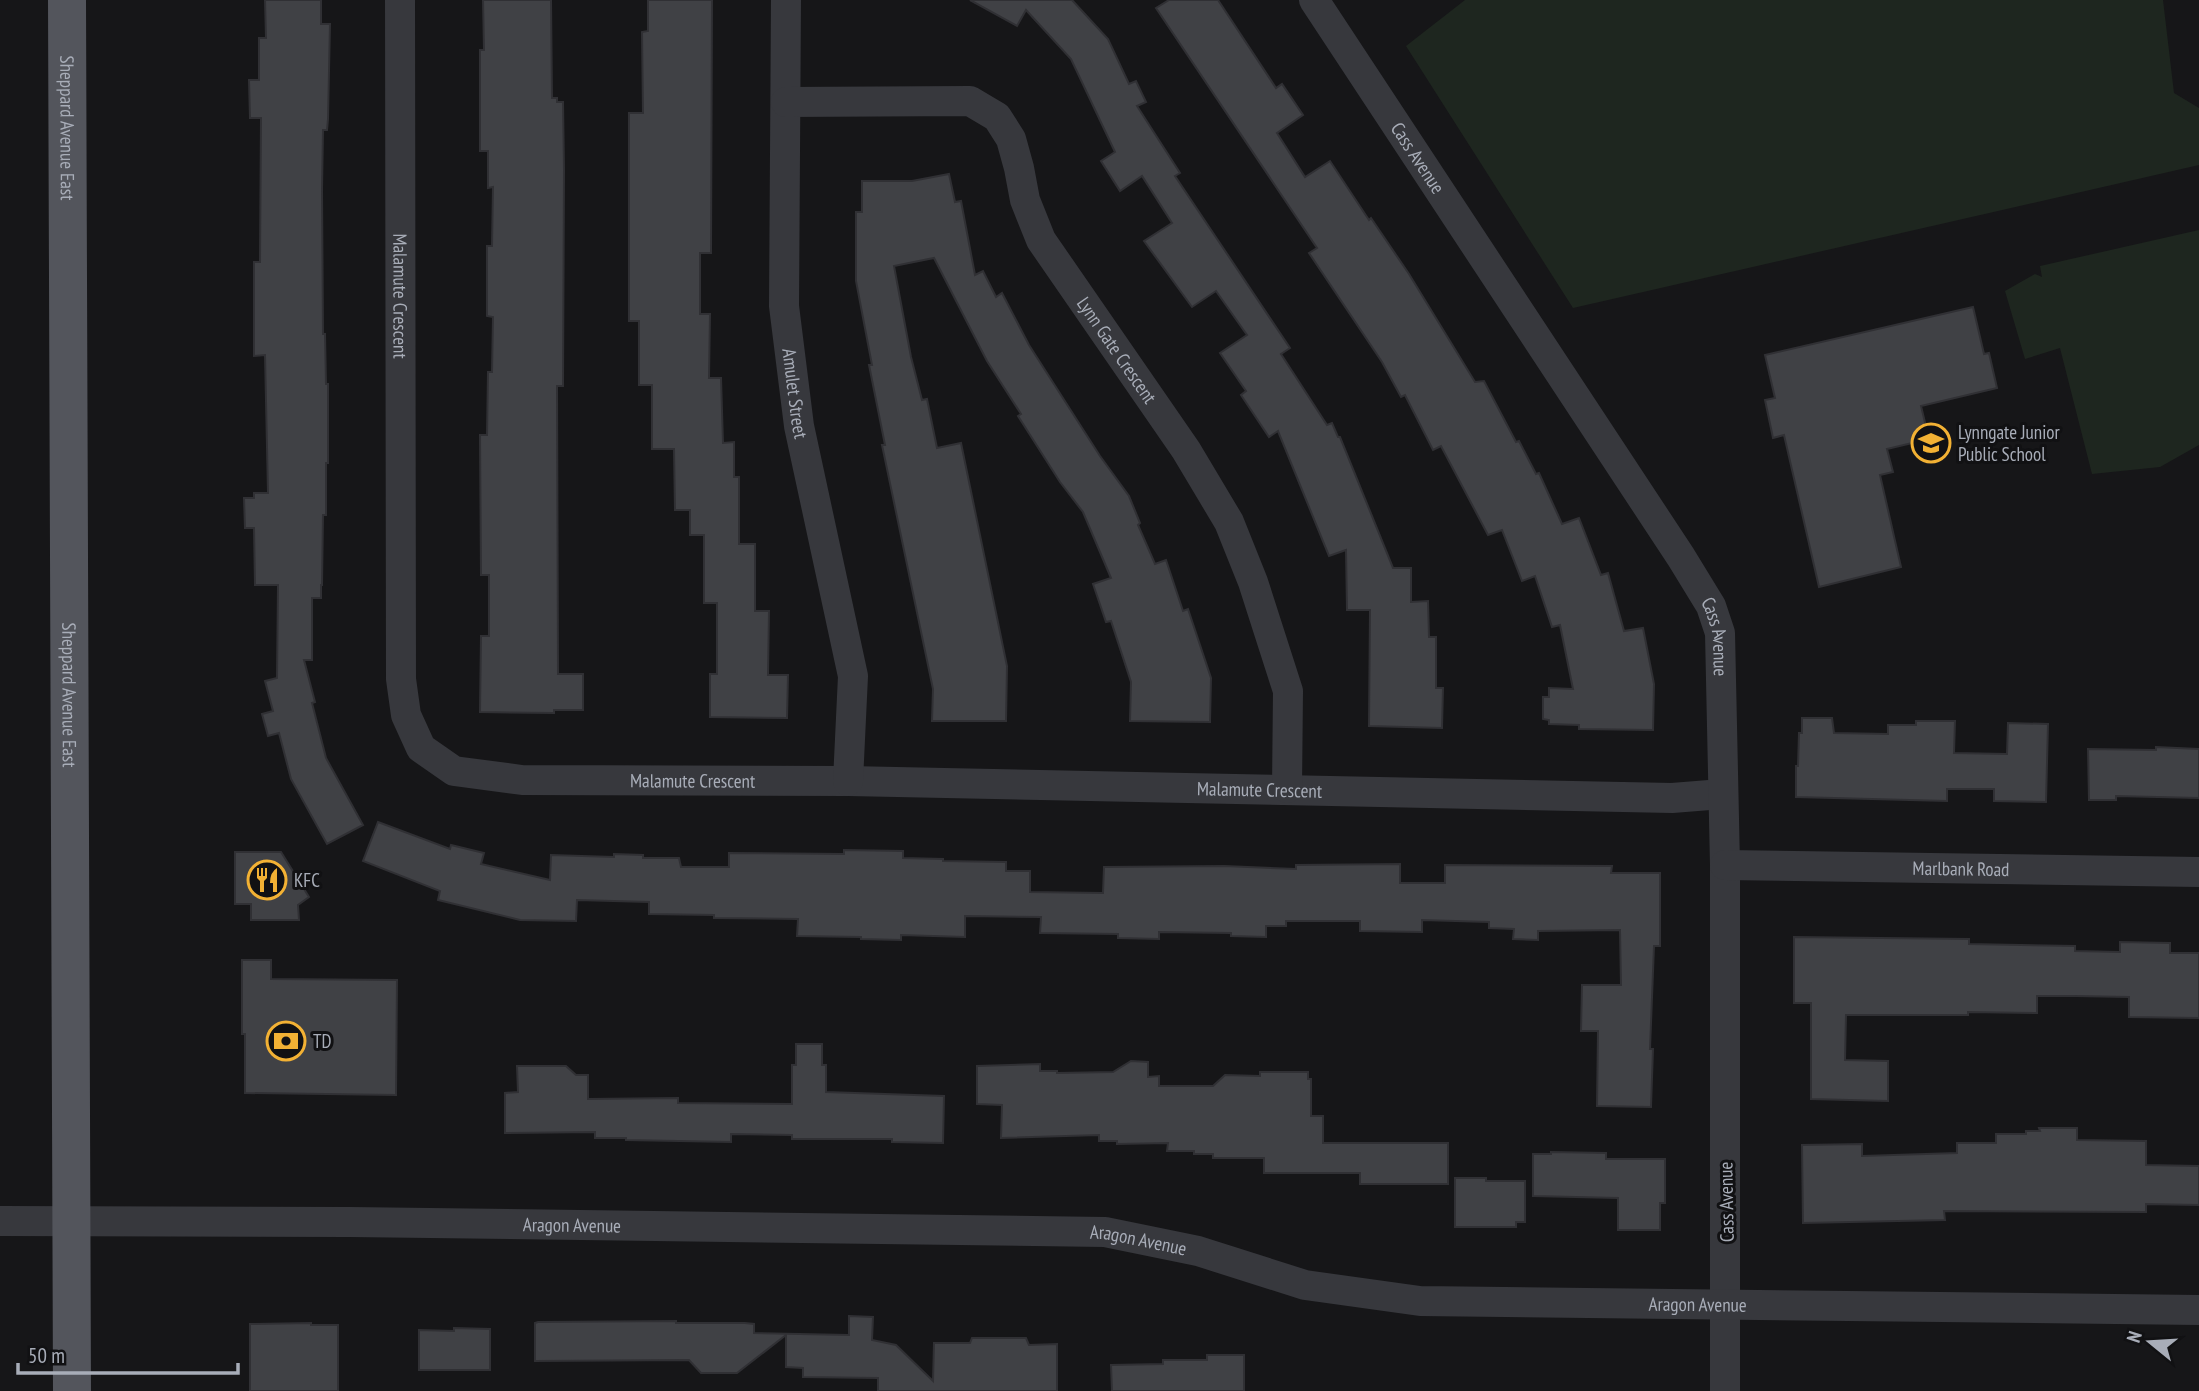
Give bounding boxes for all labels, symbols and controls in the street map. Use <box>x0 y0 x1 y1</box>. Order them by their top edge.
street label: Sheppard Avenue East <box>55 55 80 201</box>
street label: Cass Avenue <box>1386 118 1450 198</box>
street label: Malamute Crescent <box>388 233 413 359</box>
street label: Lynn Gate Crescent <box>1072 292 1163 409</box>
street label: Amulet Street <box>777 347 813 441</box>
place label: Lynngate Junior Public School <box>1958 420 2061 466</box>
school or university icon: Lynngate Junior Public School <box>1910 422 1952 464</box>
street label: Cass Avenue <box>1696 592 1733 677</box>
street label: Sheppard Avenue East <box>57 622 82 768</box>
street label: Malamute Crescent <box>630 768 756 793</box>
street label: Malamute Crescent <box>1197 776 1323 803</box>
street label: Marlbank Road <box>1912 856 2010 881</box>
restaurant icon: KFC <box>246 859 288 901</box>
place label: KFC <box>294 868 320 892</box>
bank icon: TD <box>265 1020 307 1062</box>
place label: TD <box>313 1029 331 1053</box>
street label: Cass Avenue <box>1713 1161 1739 1242</box>
street label: Aragon Avenue <box>523 1212 621 1238</box>
street label: Aragon Avenue <box>1090 1220 1189 1260</box>
street label: Aragon Avenue <box>1648 1292 1747 1317</box>
north arrow <box>2115 1307 2185 1377</box>
text: N <box>2121 1328 2147 1345</box>
scale bar <box>18 1332 238 1376</box>
text: 50 m <box>28 1342 65 1369</box>

